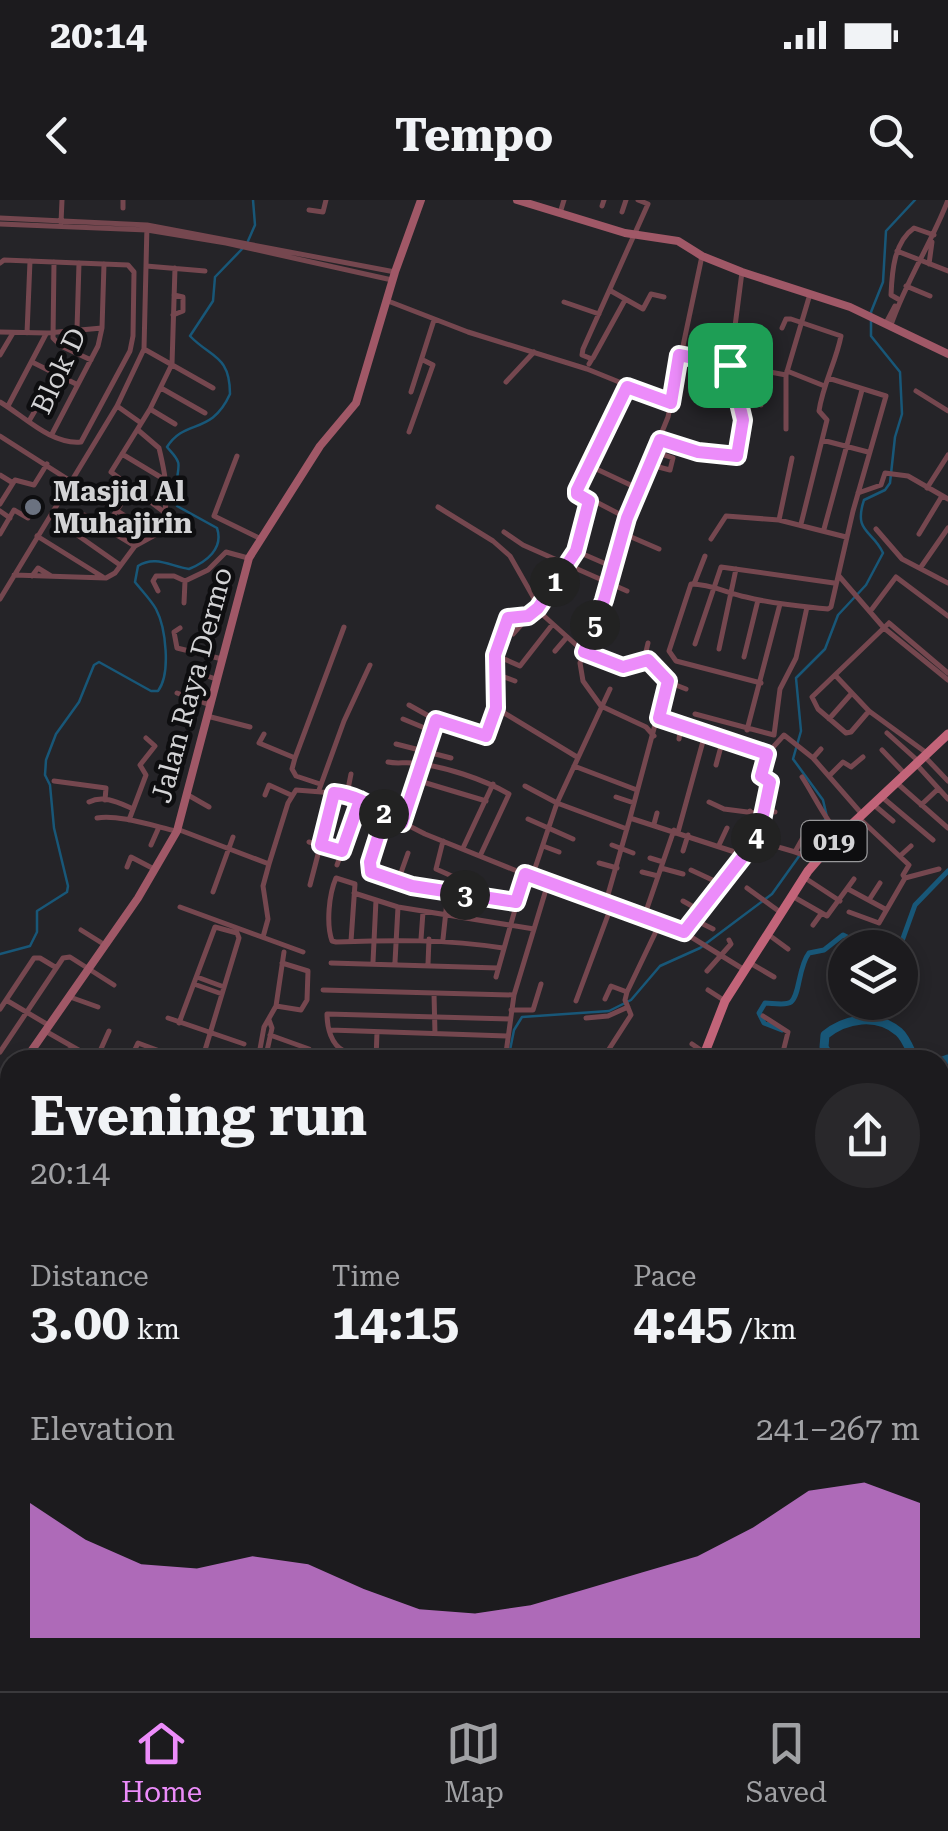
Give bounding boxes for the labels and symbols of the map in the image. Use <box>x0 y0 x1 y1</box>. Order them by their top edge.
street label: Blok D <box>25 323 93 419</box>
pin <box>688 323 773 408</box>
place label: Masjid Al Muhajirin <box>53 475 193 540</box>
marker: Masjid Al Muhajirin <box>22 496 44 518</box>
pin: 1 <box>530 557 580 607</box>
street label: Jalan Raya Dermo <box>145 564 239 806</box>
pin: 5 <box>570 600 620 650</box>
pin: 2 <box>359 789 409 839</box>
pin: 4 <box>731 813 781 863</box>
road number: 019 <box>802 821 866 861</box>
pin: 3 <box>440 870 490 920</box>

